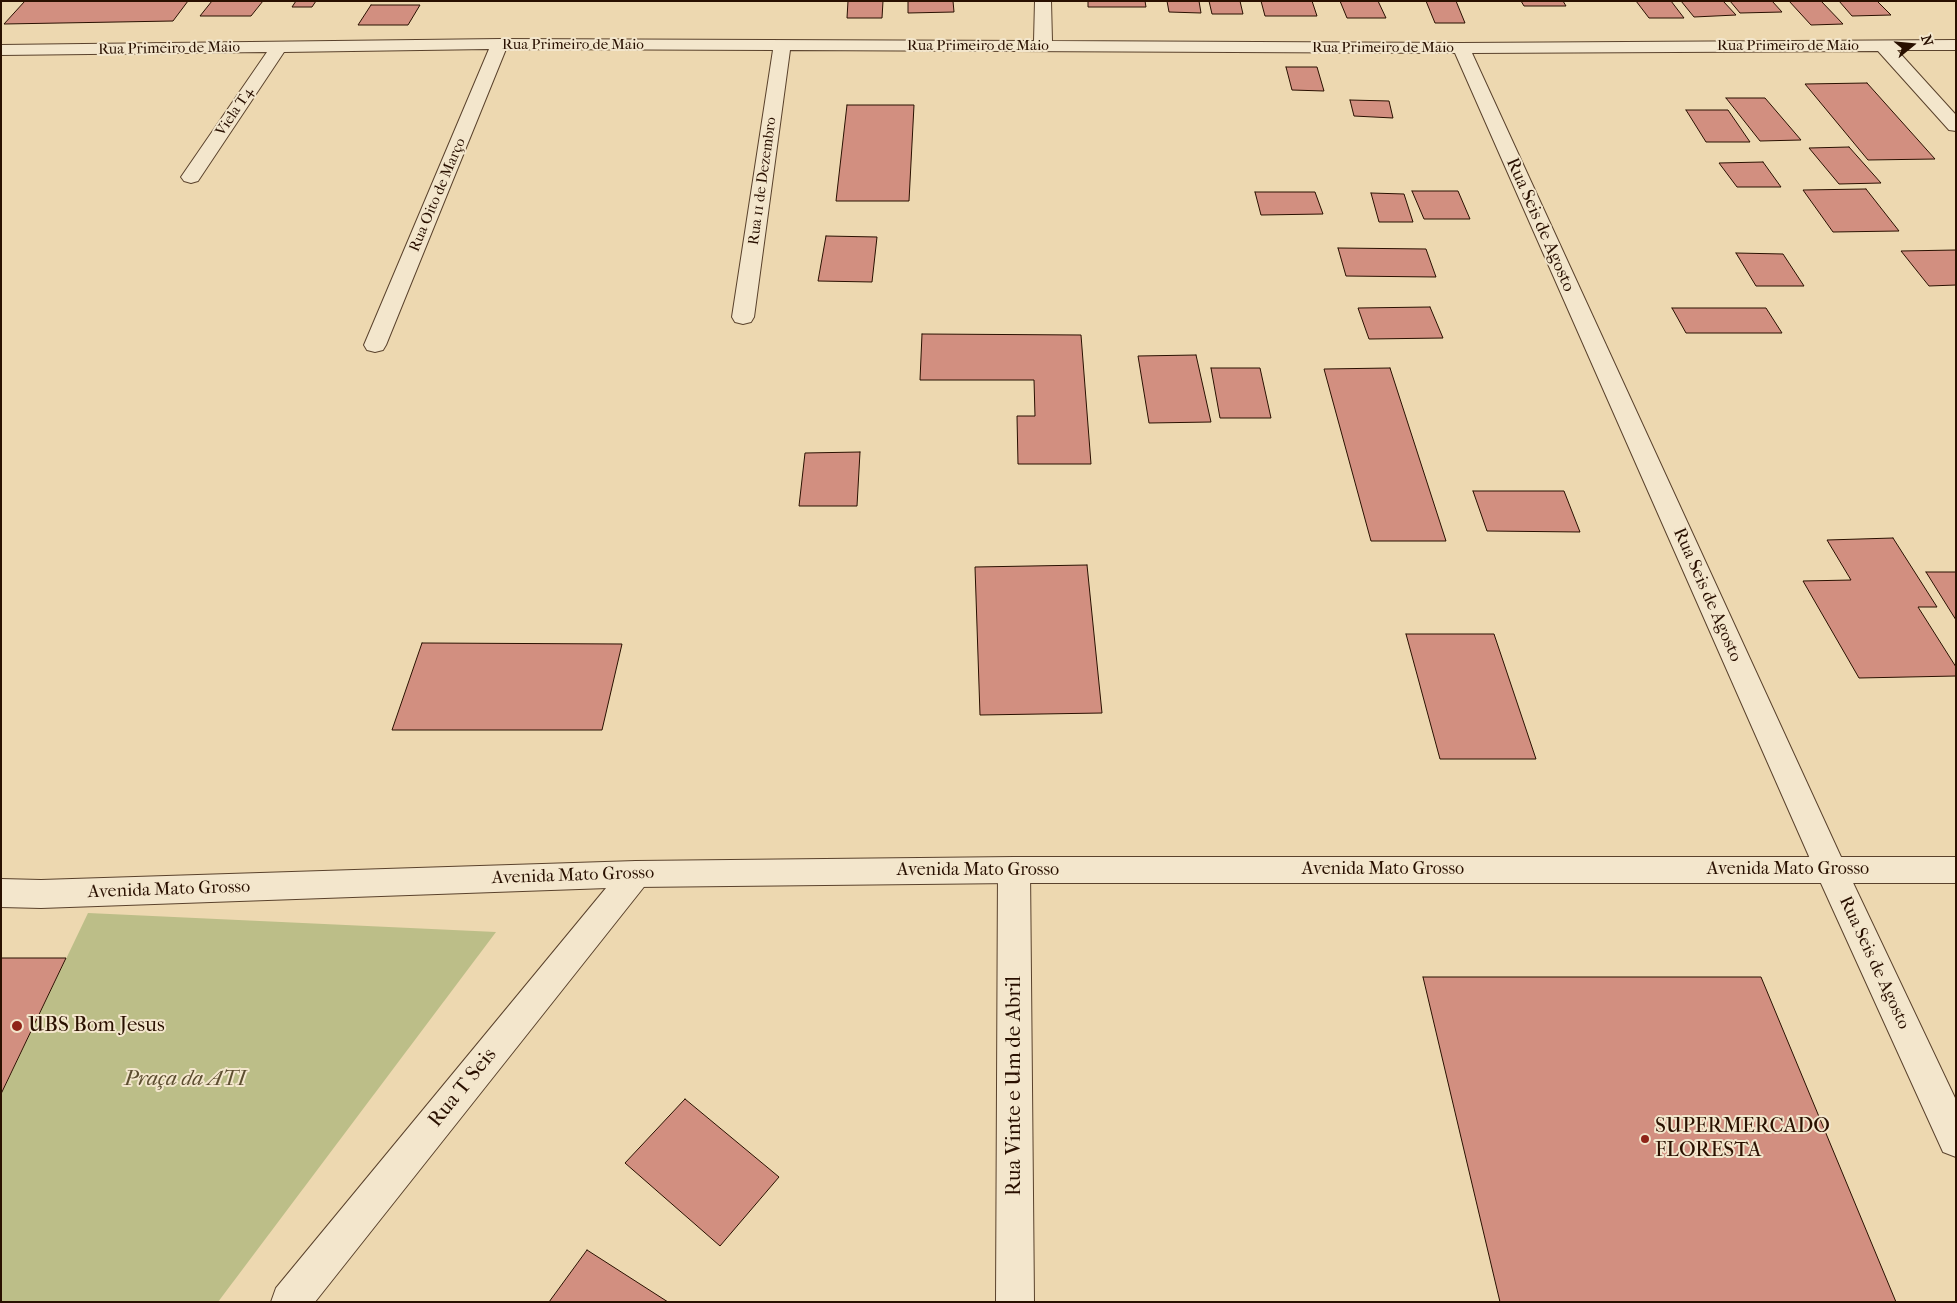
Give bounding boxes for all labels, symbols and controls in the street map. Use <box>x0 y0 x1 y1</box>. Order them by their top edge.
north arrow <box>1887 20 1937 70</box>
text: N <box>1917 33 1937 48</box>
street label: Rua Primeiro de Maio <box>502 36 644 54</box>
street label: Rua Primeiro de Maio <box>907 37 1049 55</box>
street label: Rua Primeiro de Maio <box>1717 37 1859 55</box>
street label: Rua Primeiro de Maio <box>98 39 240 59</box>
street label: Rua Primeiro de Maio <box>1312 39 1454 57</box>
street label: Viela T4 <box>212 84 258 140</box>
street label: Rua 11 de Dezembro <box>745 116 781 246</box>
street label: Rua Oito de Março <box>406 135 470 255</box>
street label: Rua Seis de Agosto <box>1501 155 1579 295</box>
street label: Rua Seis de Agosto <box>1668 525 1746 665</box>
street label: Avenida Mato Grosso <box>1302 859 1464 881</box>
street label: Avenida Mato Grosso <box>1707 859 1869 881</box>
street label: Avenida Mato Grosso <box>897 860 1059 882</box>
street label: Avenida Mato Grosso <box>491 862 655 890</box>
street label: Avenida Mato Grosso <box>87 876 251 904</box>
street label: Rua Seis de Agosto <box>1834 893 1914 1033</box>
street label: Rua Vinte e Um de Abril <box>1002 976 1028 1196</box>
place label: UBS Bom Jesus <box>28 1013 165 1039</box>
marker: UBS Bom Jesus <box>10 1019 24 1033</box>
street label: Rua T Seis <box>423 1043 503 1133</box>
park label: Praça da ATI <box>124 1067 246 1093</box>
place label: SUPERMERCADO FLORESTA <box>1655 1114 1830 1164</box>
marker: SUPERMERCADO FLORESTA <box>1639 1133 1651 1145</box>

